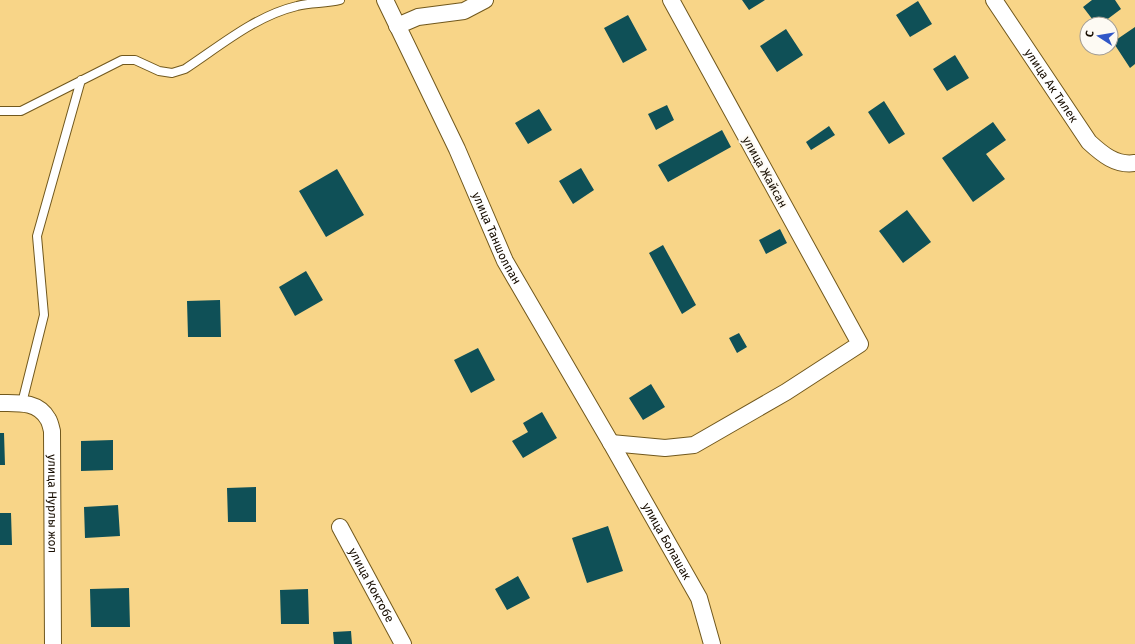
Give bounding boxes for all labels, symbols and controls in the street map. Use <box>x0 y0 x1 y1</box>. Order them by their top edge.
north arrow <box>1079 16 1119 56</box>
text: С <box>1083 29 1097 38</box>
street label: улица Ак Тилек <box>1022 46 1081 126</box>
street label: улица Жайсан <box>740 134 790 210</box>
street label: улица Таншолпан <box>469 190 524 287</box>
street label: улица Нурлы жол <box>45 454 60 553</box>
street label: улица Болашак <box>639 500 695 583</box>
street label: улица Коктобе <box>346 545 397 625</box>

